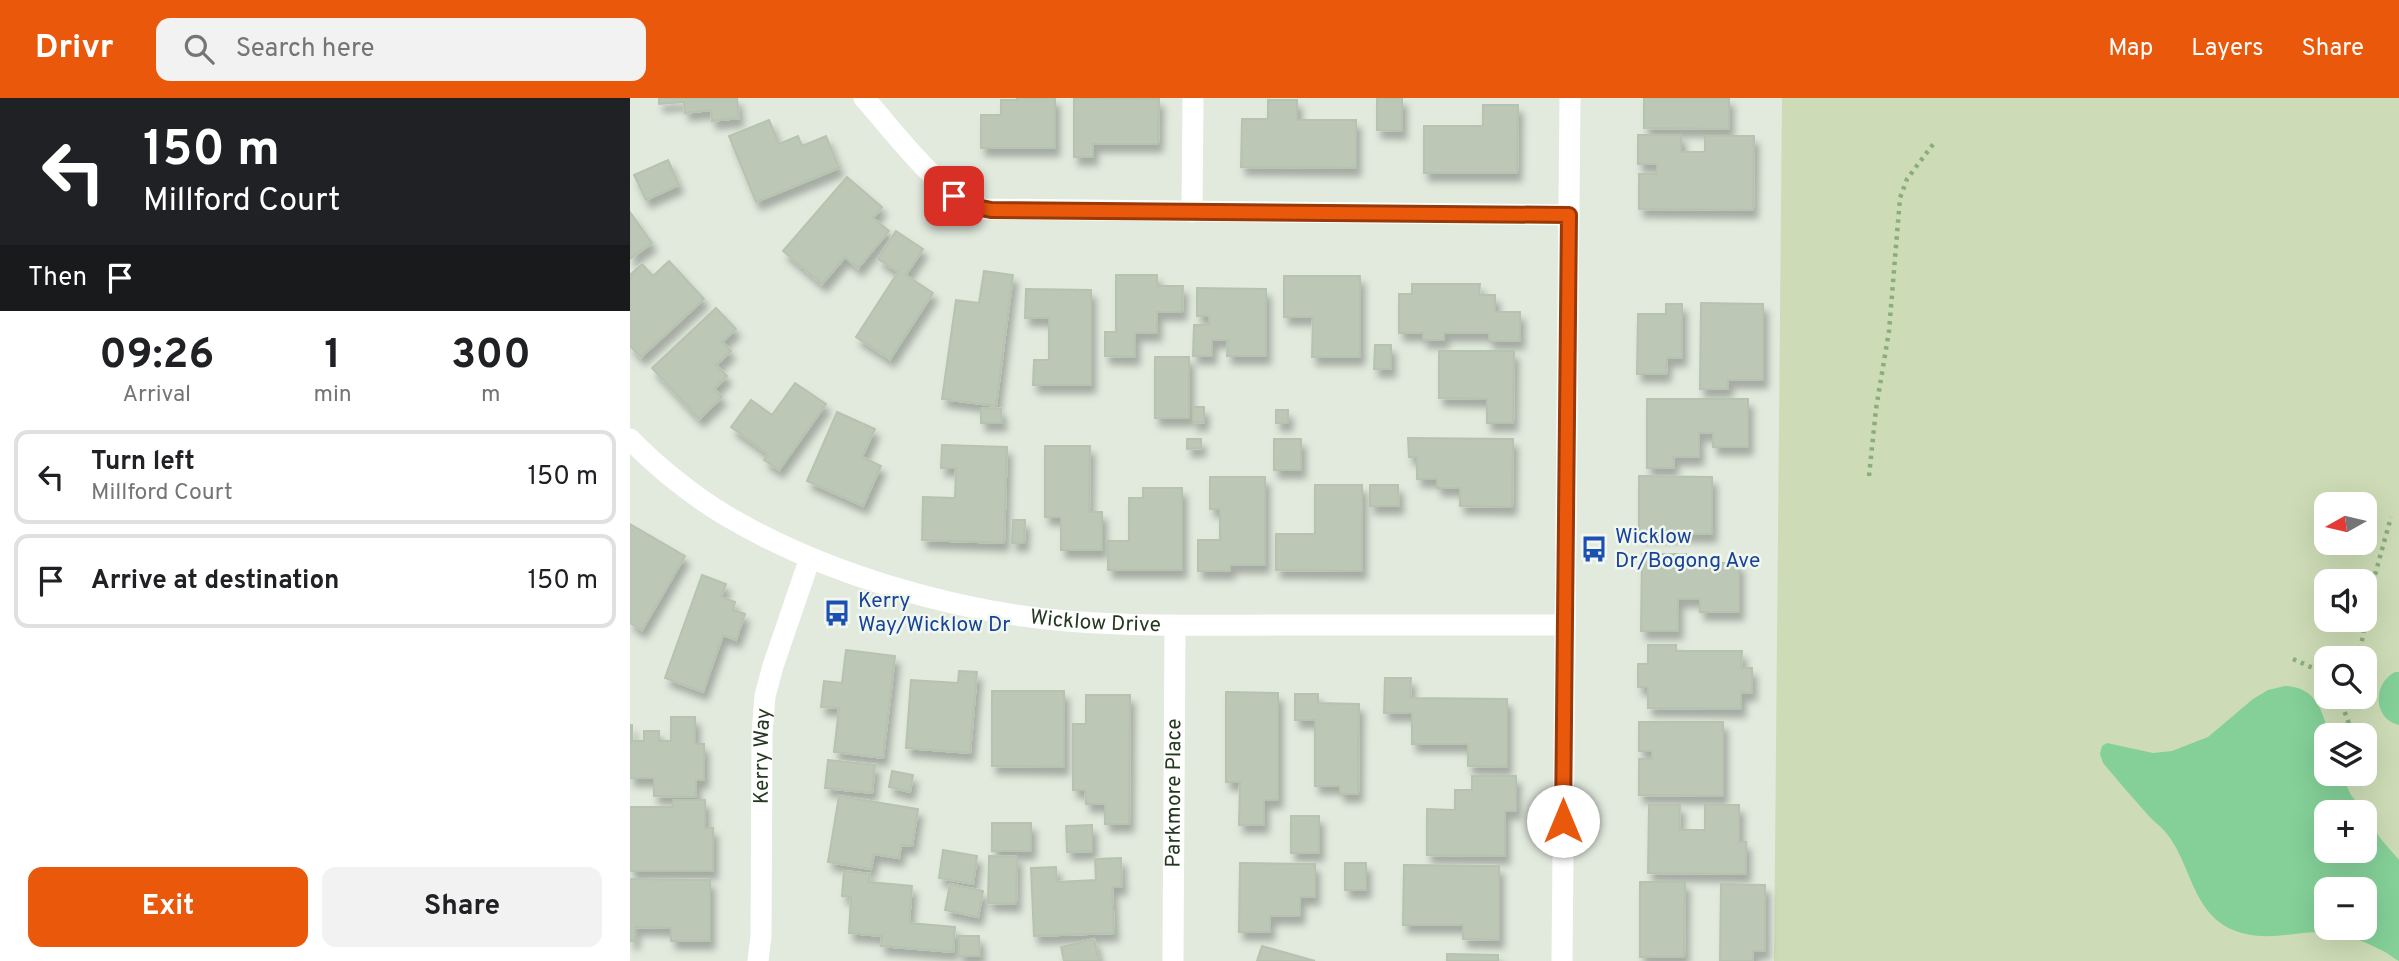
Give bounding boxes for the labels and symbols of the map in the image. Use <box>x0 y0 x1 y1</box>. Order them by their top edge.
pin <box>924 166 984 226</box>
north arrow <box>2314 492 2376 555</box>
place label: Wicklow Dr/Bogong Ave <box>1615 524 1760 575</box>
bus stop icon: Wicklow Dr/Bogong Ave <box>1579 534 1609 564</box>
place label: Kerry Way/Wicklow Dr <box>858 588 1011 639</box>
bus stop icon: Kerry Way/Wicklow Dr <box>822 598 852 628</box>
street label: Wicklow Drive <box>1028 604 1161 639</box>
street label: Kerry Way <box>748 707 777 804</box>
street label: Parkmore Place <box>1160 718 1188 868</box>
position arrow <box>1526 784 1600 858</box>

